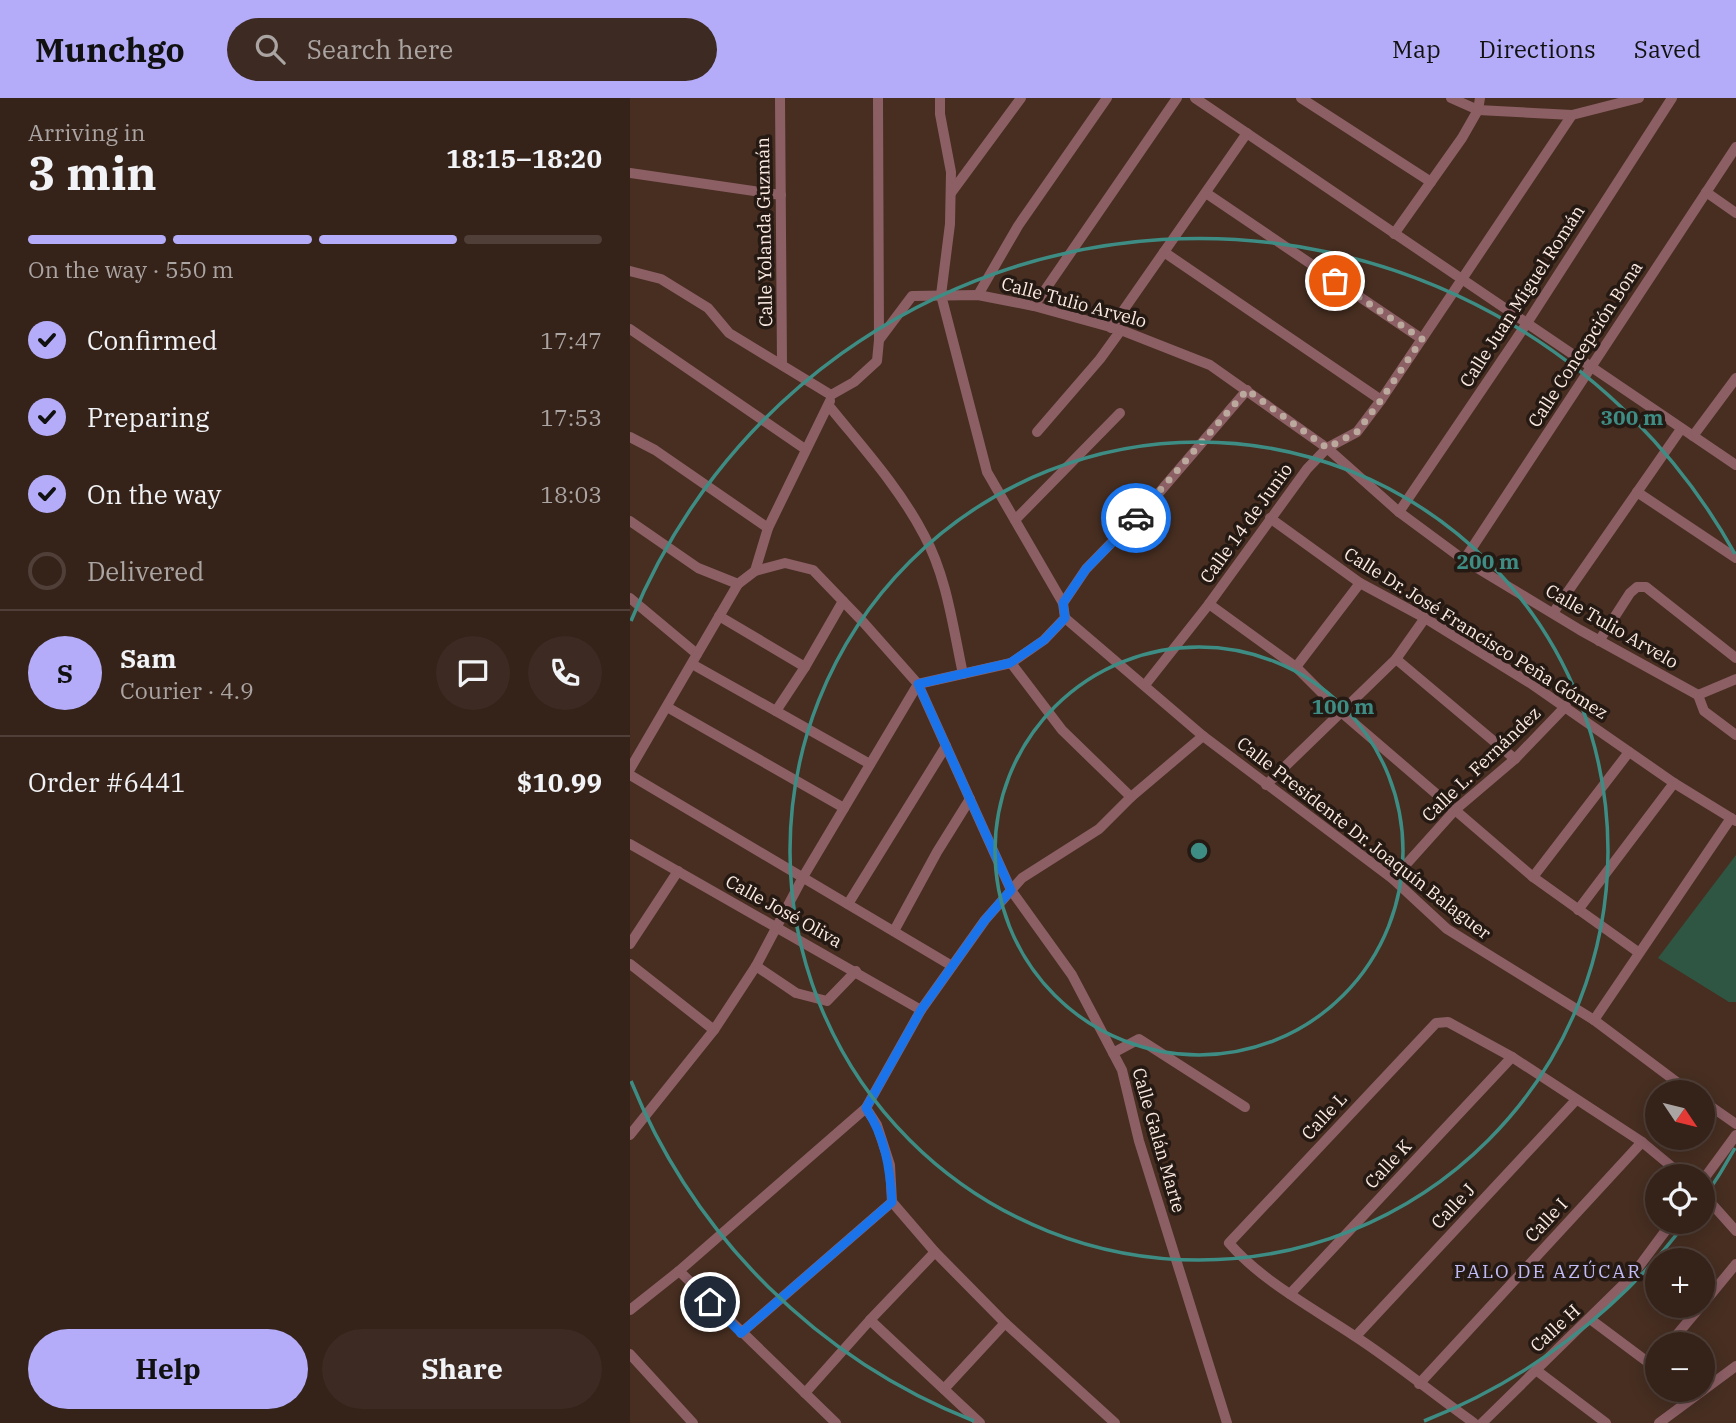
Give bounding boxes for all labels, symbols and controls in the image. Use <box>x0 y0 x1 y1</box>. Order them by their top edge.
search box <box>227 18 717 81</box>
text: Munchgo <box>35 28 185 71</box>
icon: search <box>251 30 289 68</box>
text: Search here <box>307 32 453 66</box>
text: Map <box>1392 33 1441 65</box>
text: Directions <box>1479 33 1596 65</box>
text: Saved <box>1634 33 1701 65</box>
text: Arriving in <box>28 117 145 147</box>
street label: Calle Yolanda Guzmán <box>751 137 777 327</box>
text: 18:15–18:20 <box>446 141 602 175</box>
text: 3 min <box>28 143 157 203</box>
street label: Calle Juan Miguel Román <box>1454 201 1590 391</box>
pin <box>1305 251 1365 311</box>
text: On the way · 550 m <box>28 254 234 284</box>
street label: Calle Concepción Bona <box>1523 256 1647 431</box>
icon: bag <box>1316 262 1354 300</box>
street label: Calle Tulio Arvelo <box>999 272 1149 332</box>
icon: check <box>28 321 66 359</box>
text: Confirmed <box>87 323 218 357</box>
text: 17:47 <box>540 325 602 355</box>
icon: check <box>28 398 66 436</box>
text: Preparing <box>87 400 209 434</box>
text: 17:53 <box>540 402 602 432</box>
text: 300 m <box>1600 403 1664 431</box>
street label: Calle 14 de Junio <box>1195 458 1297 588</box>
icon: check <box>28 475 66 513</box>
text: On the way <box>87 477 221 511</box>
text: 18:03 <box>540 479 602 509</box>
courier <box>1101 483 1171 553</box>
icon: car <box>1117 499 1155 537</box>
street label: Calle Dr. José Francisco Peña Gómez <box>1340 542 1612 724</box>
text: 200 m <box>1456 547 1520 575</box>
text: Delivered <box>87 554 204 588</box>
street label: Calle Tulio Arvelo <box>1542 579 1682 673</box>
button: chat <box>436 636 510 710</box>
button: phone <box>528 636 602 710</box>
text: Sam <box>120 641 176 675</box>
text: S <box>57 656 73 690</box>
text: Courier · 4.9 <box>120 675 254 705</box>
text: 100 m <box>1311 692 1375 720</box>
street label: Calle L. Fernández <box>1417 701 1545 827</box>
street label: Calle Presidente Dr. Joaquín Balaguer <box>1232 732 1496 944</box>
text: Order #6441 <box>28 765 186 799</box>
text: $10.99 <box>517 765 602 799</box>
centre of rings <box>1187 839 1211 863</box>
street label: Calle José Oliva <box>722 869 847 953</box>
street label: Calle Galán Marte <box>1127 1065 1191 1215</box>
north arrow <box>1645 1080 1715 1150</box>
map controls <box>1645 1080 1715 1402</box>
street label: Calle L <box>1296 1087 1352 1145</box>
street label: Calle K <box>1360 1135 1417 1193</box>
button: locate <box>1645 1164 1715 1234</box>
street label: Calle J <box>1426 1178 1480 1234</box>
street label: Calle I <box>1520 1193 1572 1247</box>
button: + <box>1645 1248 1715 1318</box>
district label: PALO DE AZÚCAR <box>1454 1259 1642 1283</box>
pin <box>680 1272 740 1332</box>
icon: home <box>691 1283 729 1321</box>
street label: Calle H <box>1525 1299 1585 1357</box>
button: Help <box>28 1329 308 1409</box>
button: Share <box>322 1329 602 1409</box>
button: − <box>1645 1332 1715 1402</box>

